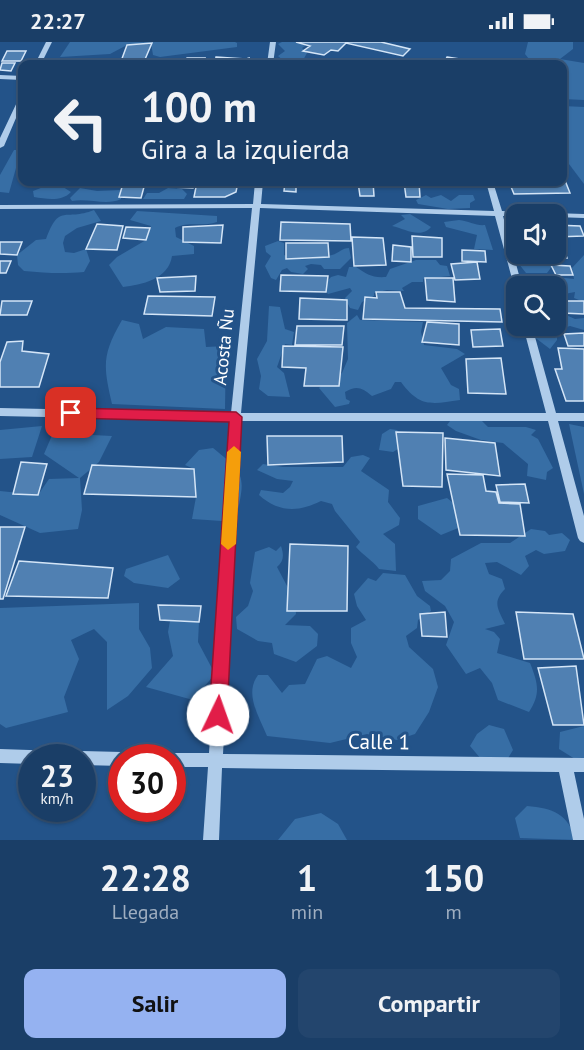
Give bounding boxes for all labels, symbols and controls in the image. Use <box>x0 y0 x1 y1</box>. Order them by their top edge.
text: 22:27 <box>30 7 86 35</box>
text: 100 m <box>141 79 257 134</box>
icon: left <box>42 84 120 162</box>
text: Gira a la izquierda <box>141 132 350 166</box>
map controls <box>506 204 566 336</box>
button: sound <box>506 204 566 264</box>
button: search <box>506 276 566 336</box>
street label: Acosta Ñu <box>208 308 239 386</box>
pin <box>45 387 96 438</box>
icon: arrive <box>54 396 87 429</box>
position arrow <box>186 683 250 747</box>
street label: Calle 1 <box>348 727 410 756</box>
speed limit sign: 30 <box>108 744 186 822</box>
text: 23 <box>40 756 74 795</box>
text: km/h <box>41 789 73 808</box>
text: 22:28 <box>100 854 191 901</box>
text: 1 <box>297 854 317 901</box>
text: 150 <box>423 854 484 901</box>
text: Llegada <box>112 899 179 925</box>
text: min <box>291 899 323 925</box>
text: m <box>446 899 462 925</box>
button: Salir <box>24 969 286 1038</box>
button: Compartir <box>298 969 560 1038</box>

